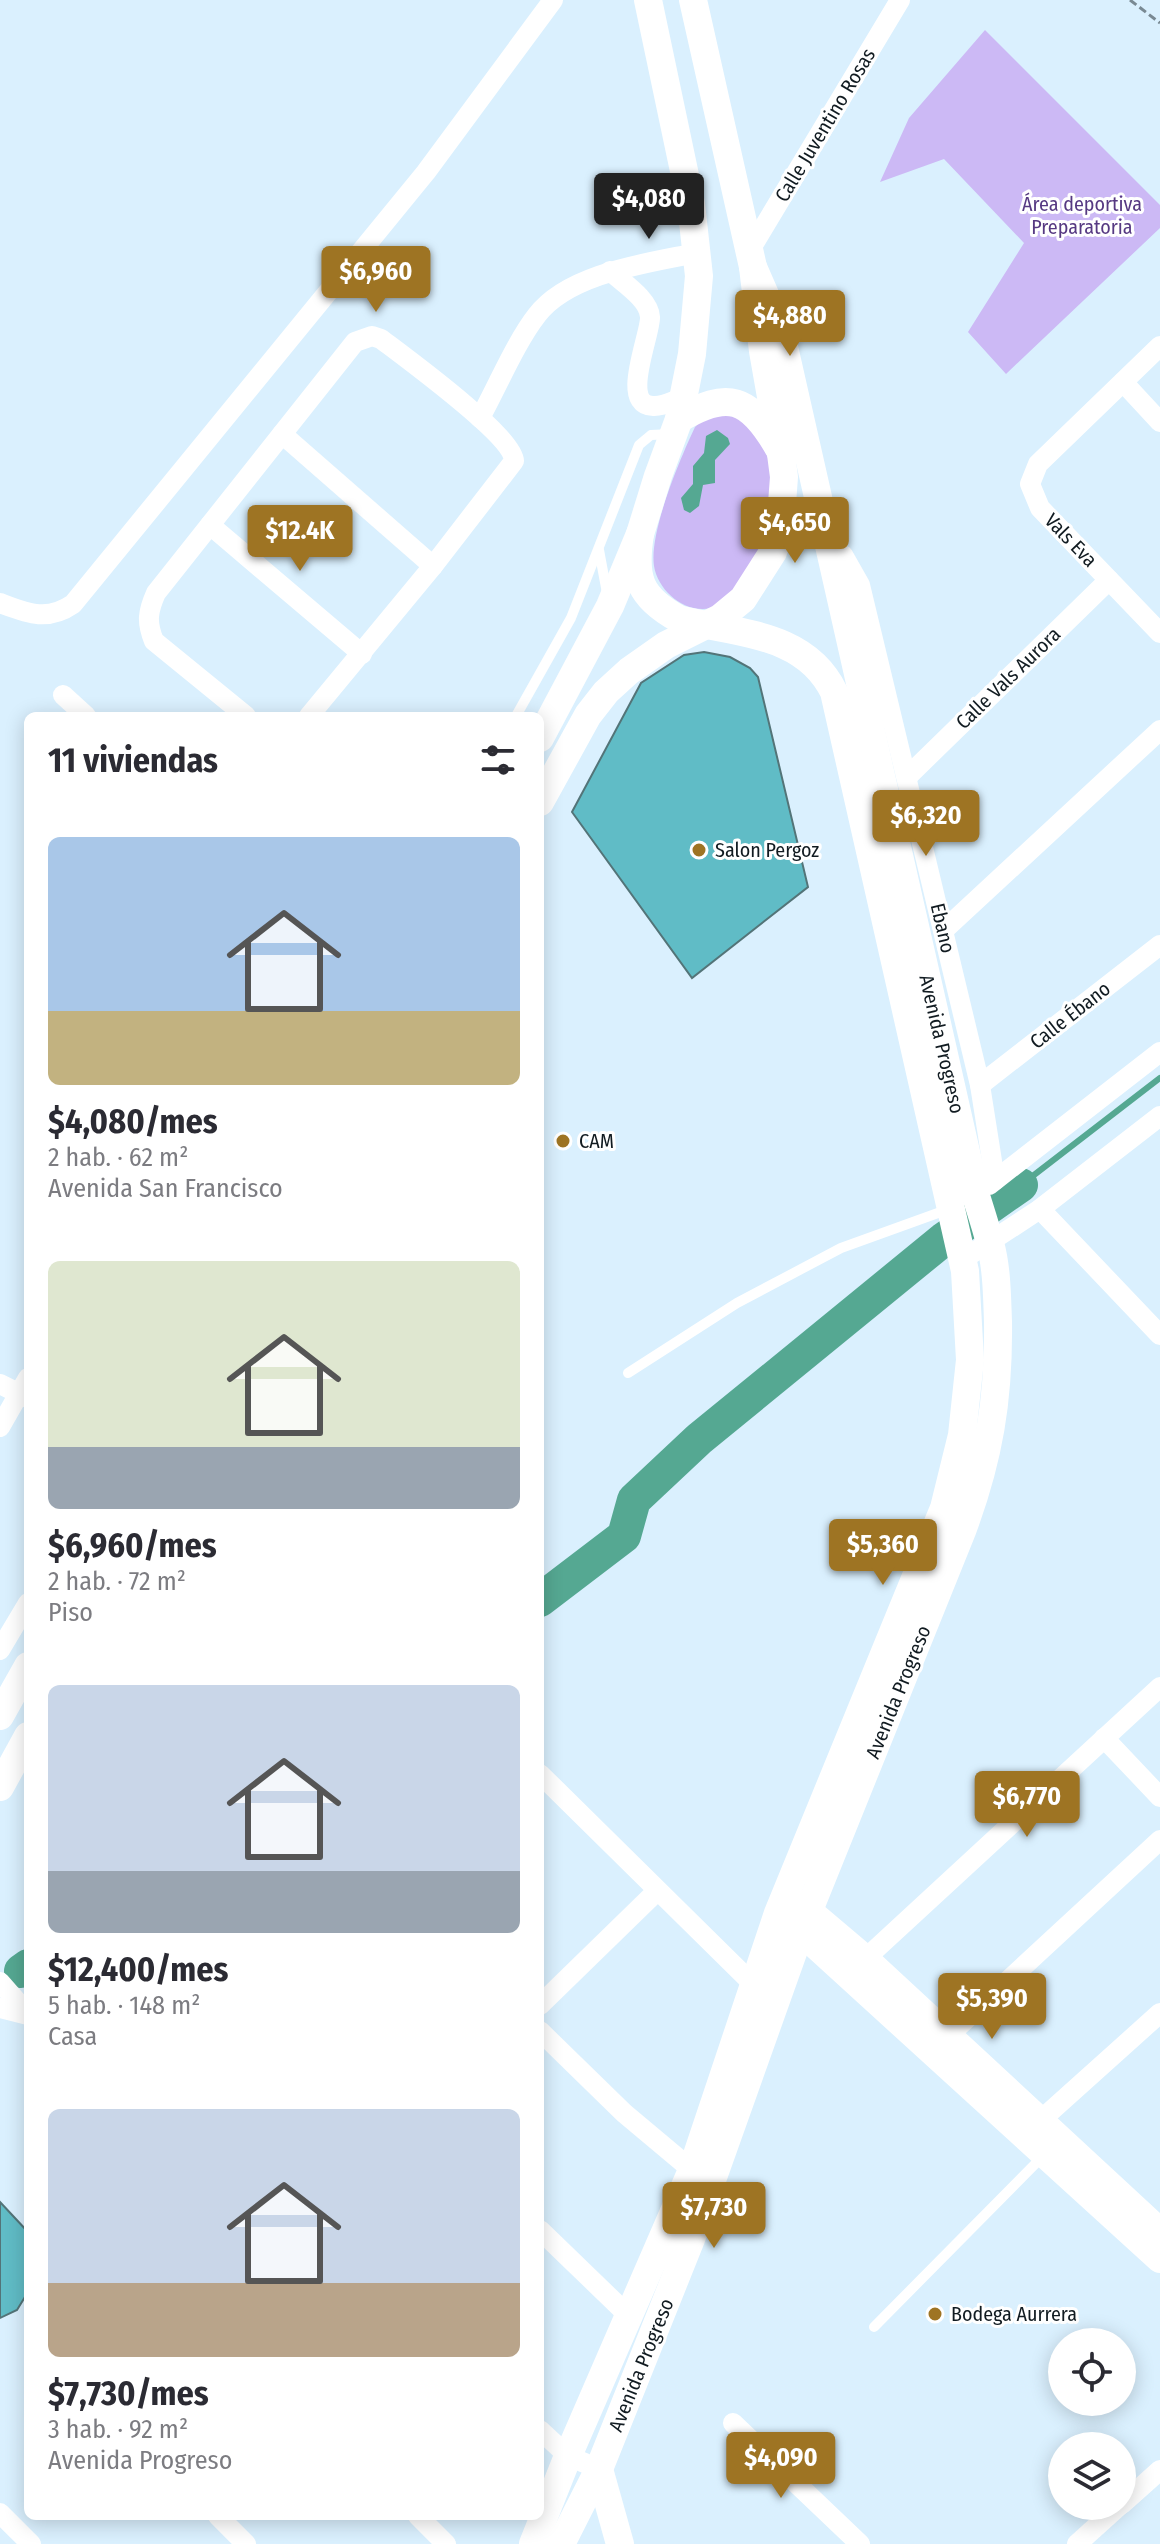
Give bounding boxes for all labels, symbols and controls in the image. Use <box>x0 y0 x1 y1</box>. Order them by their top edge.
street label: Calle Juventino Rosas <box>770 44 880 206</box>
pin: $4,080 <box>584 173 714 241</box>
text: $4,080 <box>612 183 686 214</box>
park label: Área deportiva Preparatoria <box>1022 192 1142 239</box>
pin: $6,960 <box>311 246 441 314</box>
text: $6,960 <box>339 256 413 287</box>
pin: $4,880 <box>725 290 855 358</box>
text: $4,880 <box>753 300 827 331</box>
pin: $4,650 <box>730 497 860 565</box>
pin: $12.4K <box>235 505 365 573</box>
text: $4,650 <box>759 507 831 538</box>
street label: Vals Eva <box>1040 508 1102 572</box>
text: $12.4K <box>266 515 334 546</box>
street label: Calle Vals Aurora <box>951 622 1065 734</box>
icon: filters <box>476 738 520 782</box>
text: 11 viviendas <box>48 740 218 781</box>
pin: $6,320 <box>861 790 991 858</box>
text: $6,320 <box>890 800 962 831</box>
place label: Salon Pergoz <box>715 838 819 862</box>
marker: Salon Pergoz <box>690 841 708 859</box>
icon: home <box>212 889 356 1033</box>
street label: Ebano <box>926 901 960 955</box>
street label: Avenida Progreso <box>914 972 970 1116</box>
street label: Calle Ébano <box>1025 976 1115 1054</box>
text: $4,080/mes <box>48 1101 218 1142</box>
place label: CAM <box>579 1129 614 1153</box>
marker: CAM <box>554 1132 572 1150</box>
text: 2 hab. · 62 m² <box>48 1142 188 1173</box>
text: Avenida San Francisco <box>48 1173 283 1204</box>
icon: home <box>212 1313 356 1457</box>
pin: $5,360 <box>818 1519 948 1587</box>
text: $6,960/mes <box>48 1525 217 1566</box>
text: $5,360 <box>847 1529 919 1560</box>
text: 2 hab. · 72 m² <box>48 1566 186 1597</box>
text: Piso <box>48 1597 93 1628</box>
street label: Avenida Progreso <box>860 1622 936 1762</box>
icon: home <box>212 1737 356 1881</box>
pin: $6,770 <box>962 1771 1092 1839</box>
text: $6,770 <box>993 1781 1061 1812</box>
text: $12,400/mes <box>48 1949 228 1990</box>
pin: $5,390 <box>927 1973 1057 2041</box>
text: $5,390 <box>956 1983 1028 2014</box>
text: 5 hab. · 148 m² <box>48 1990 200 2021</box>
text: Casa <box>48 2021 97 2052</box>
icon: home <box>212 2161 356 2305</box>
pin: $7,730 <box>649 2182 779 2250</box>
text: $7,730 <box>680 2192 748 2223</box>
street label: Avenida Progreso <box>603 2295 679 2435</box>
place label: Bodega Aurrera <box>951 2302 1077 2326</box>
marker: Bodega Aurrera <box>926 2305 944 2323</box>
map controls <box>1048 2328 1136 2520</box>
button: locate <box>1048 2328 1136 2416</box>
text: $7,730/mes <box>48 2373 209 2414</box>
text: 3 hab. · 92 m² <box>48 2414 188 2445</box>
pin: $4,090 <box>716 2432 846 2500</box>
button: layers <box>1048 2432 1136 2520</box>
text: $4,090 <box>744 2442 818 2473</box>
text: Avenida Progreso <box>48 2445 232 2476</box>

